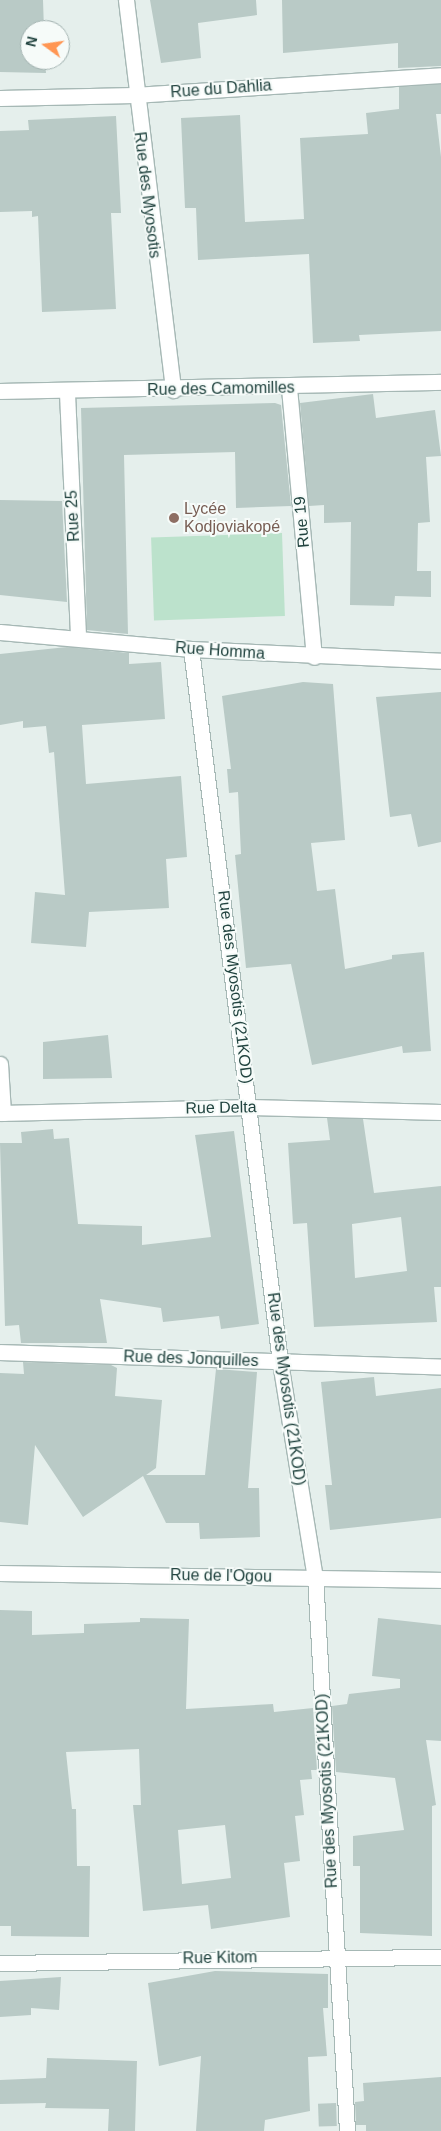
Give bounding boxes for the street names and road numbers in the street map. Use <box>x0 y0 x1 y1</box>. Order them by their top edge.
street label: Rue du Dahlia <box>170 76 272 102</box>
street label: Rue des Myosotis <box>130 131 164 259</box>
street label: Rue des Camomilles <box>147 378 295 400</box>
street label: Rue 25 <box>62 490 84 542</box>
street label: Rue 19 <box>290 495 314 549</box>
street label: Rue Homma <box>175 638 265 664</box>
street label: Rue des Myosotis (21KOD) <box>214 889 256 1085</box>
street label: Rue Delta <box>185 1098 257 1118</box>
street label: Rue des Myosotis (21KOD) <box>263 1291 309 1487</box>
street label: Rue des Jonquilles <box>123 1347 259 1371</box>
street label: Rue de l'Ogou <box>170 1566 272 1586</box>
street label: Rue des Myosotis (21KOD) <box>312 1693 342 1889</box>
street label: Rue Kitom <box>182 1948 258 1968</box>

